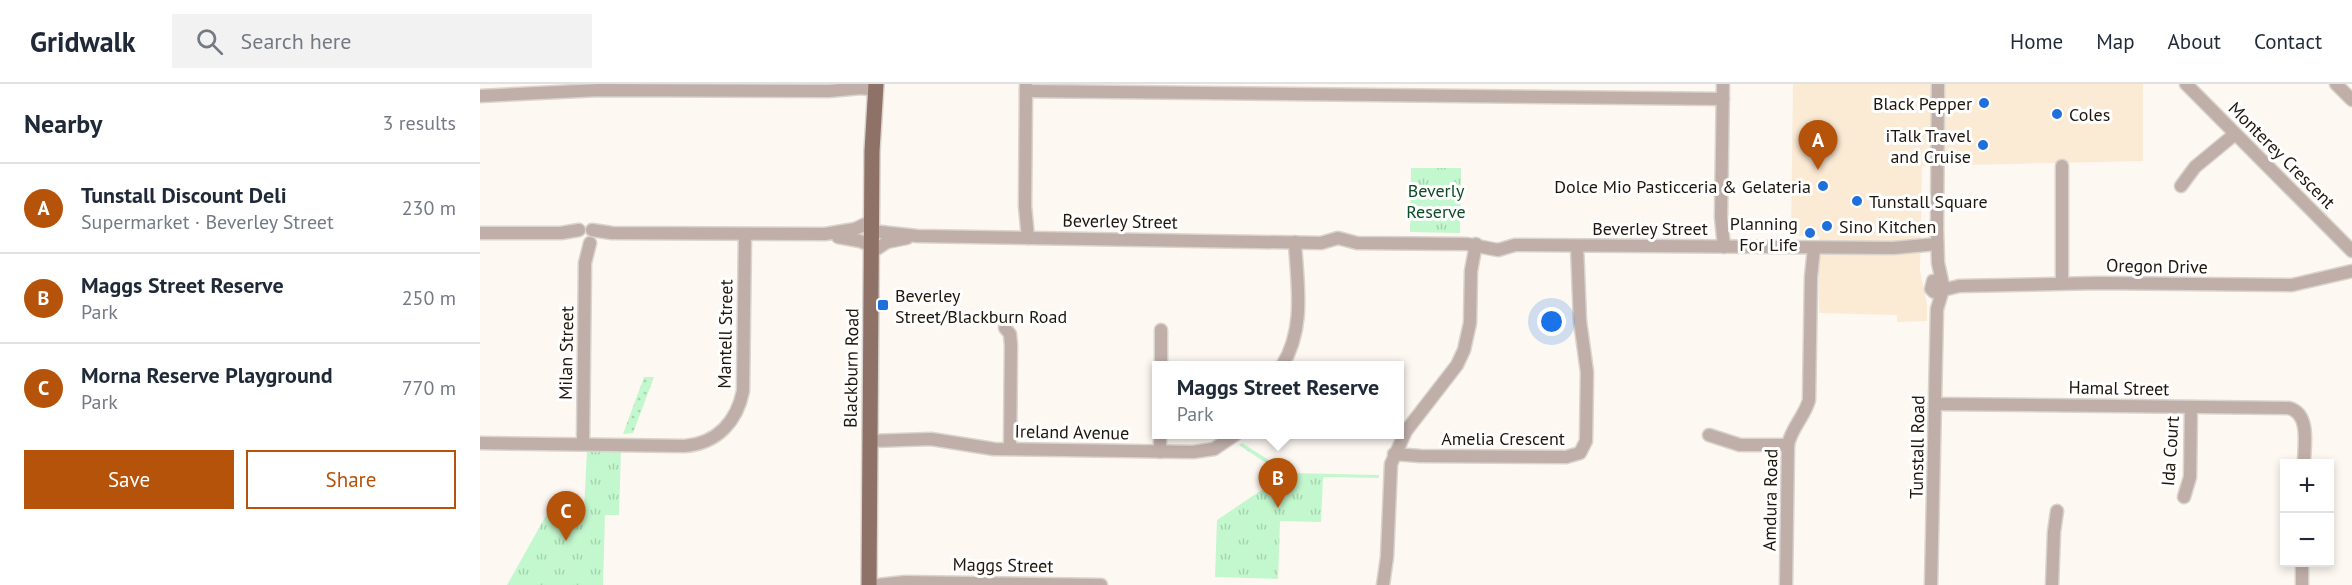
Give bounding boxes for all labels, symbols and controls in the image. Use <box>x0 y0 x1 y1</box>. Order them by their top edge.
search box <box>172 14 592 68</box>
text: Gridwalk <box>30 23 136 60</box>
icon: search <box>193 25 226 58</box>
text: Search here <box>241 27 352 55</box>
text: Home <box>2010 28 2063 55</box>
text: Map <box>2096 28 2135 55</box>
text: About <box>2168 28 2221 55</box>
text: Contact <box>2254 28 2322 55</box>
place label: Black Pepper <box>1873 92 1972 115</box>
marker: Black Pepper <box>1977 96 1991 110</box>
street label: Monterey Crescent <box>2224 97 2340 213</box>
place label: Coles <box>2069 103 2110 126</box>
text: Nearby <box>24 107 102 140</box>
marker: Coles <box>2050 107 2064 121</box>
text: 3 results <box>383 110 456 136</box>
pin: A <box>1798 120 1838 170</box>
place label: iTalk Travel and Cruise <box>1886 124 1972 168</box>
marker: iTalk Travel and Cruise <box>1976 138 1990 152</box>
place label: Dolce Mio Pasticceria & Gelateria <box>1554 175 1811 198</box>
park label: Beverly Reserve <box>1406 179 1466 223</box>
marker: Dolce Mio Pasticceria & Gelateria <box>1816 179 1830 193</box>
text: Tunstall Discount Deli <box>81 181 287 209</box>
place label: Tunstall Square <box>1869 190 1988 213</box>
marker: Tunstall Square <box>1850 194 1864 208</box>
text: A <box>37 195 50 221</box>
text: 230 m <box>402 195 456 221</box>
street label: Beverley Street <box>1062 208 1178 234</box>
text: Supermarket · Beverley Street <box>81 209 334 235</box>
place label: Planning For Life <box>1730 212 1798 256</box>
place label: Sino Kitchen <box>1839 215 1936 238</box>
street label: Beverley Street <box>1592 217 1708 240</box>
marker: Sino Kitchen <box>1820 219 1834 233</box>
marker: Planning For Life <box>1803 226 1817 240</box>
street label: Oregon Drive <box>2106 254 2208 278</box>
text: Maggs Street Reserve <box>81 271 284 299</box>
street label: Mantell Street <box>713 279 737 389</box>
place label: Beverley Street/Blackburn Road <box>895 284 1067 328</box>
text: B <box>38 285 49 311</box>
text: 250 m <box>402 285 456 311</box>
marker: Beverley Street/Blackburn Road <box>876 298 890 312</box>
text: Park <box>81 299 118 325</box>
street label: Milan Street <box>554 306 578 400</box>
your location <box>1537 307 1566 336</box>
street label: Blackburn Road <box>838 308 864 428</box>
text: Morna Reserve Playground <box>81 361 333 389</box>
popup <box>1152 361 1404 439</box>
text: Maggs Street Reserve <box>1177 373 1379 401</box>
text: C <box>38 375 49 401</box>
text: 770 m <box>402 375 456 401</box>
street label: Hamal Street <box>2069 376 2169 400</box>
text: Park <box>81 389 118 415</box>
street label: Tunstall Road <box>1905 395 1929 499</box>
text: Park <box>1177 401 1214 427</box>
street label: Ida Court <box>2156 415 2184 487</box>
street label: Ireland Avenue <box>1014 420 1130 444</box>
street label: Amelia Crescent <box>1441 427 1565 450</box>
street label: Amdura Road <box>1758 449 1782 551</box>
button: Save <box>24 450 234 509</box>
button: Share <box>246 450 456 509</box>
pin: B <box>1258 458 1298 508</box>
map controls <box>2280 459 2334 567</box>
button: + <box>2280 459 2334 513</box>
pin: C <box>546 492 586 541</box>
button: − <box>2280 513 2334 567</box>
street label: Maggs Street <box>952 553 1054 577</box>

